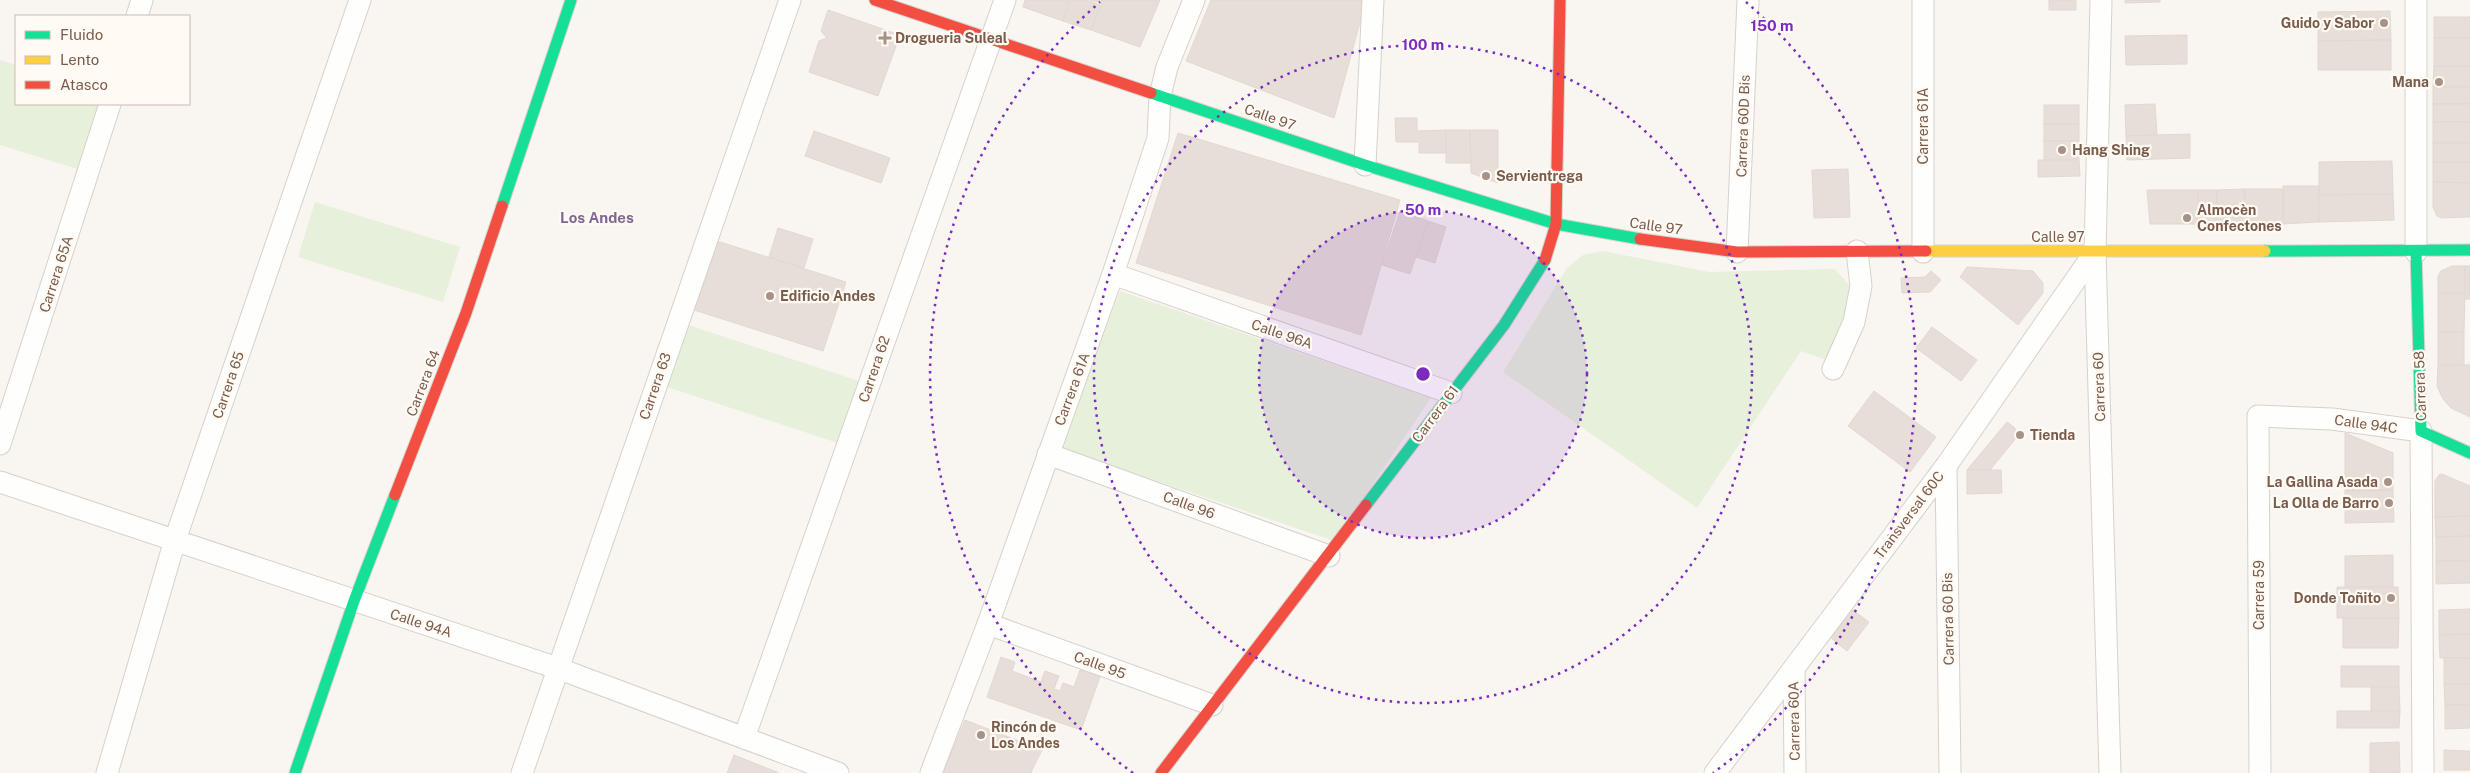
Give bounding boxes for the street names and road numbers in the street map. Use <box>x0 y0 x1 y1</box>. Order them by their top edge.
street label: Carrera 60D Bis <box>1733 74 1753 178</box>
street label: Carrera 61A <box>1915 88 1931 164</box>
street label: Calle 97 <box>1242 101 1298 133</box>
street label: Calle 97 <box>1628 214 1684 238</box>
street label: Calle 97 <box>2031 229 2085 245</box>
street label: Carrera 65A <box>36 233 76 315</box>
street label: Calle 96A <box>1249 316 1315 352</box>
street label: Carrera 62 <box>855 334 893 404</box>
street label: Carrera 64 <box>403 347 443 418</box>
street label: Carrera 65 <box>209 349 247 421</box>
street label: Carrera 63 <box>636 350 674 422</box>
street label: Carrera 61A <box>1051 350 1093 428</box>
street label: Carrera 58 <box>2411 351 2429 421</box>
street label: Carrera 60 <box>2090 352 2108 422</box>
street label: Carrera 61 <box>1409 382 1461 446</box>
street label: Calle 94C <box>2333 412 2399 436</box>
street label: Transversal 60C <box>1871 468 1947 562</box>
street label: Calle 96 <box>1161 488 1217 522</box>
street label: Carrera 59 <box>2251 560 2267 630</box>
street label: Carrera 60 Bis <box>1939 572 1957 666</box>
street label: Calle 94A <box>388 606 454 641</box>
street label: Calle 95 <box>1072 648 1128 682</box>
street label: Carrera 60A <box>1785 681 1803 761</box>

